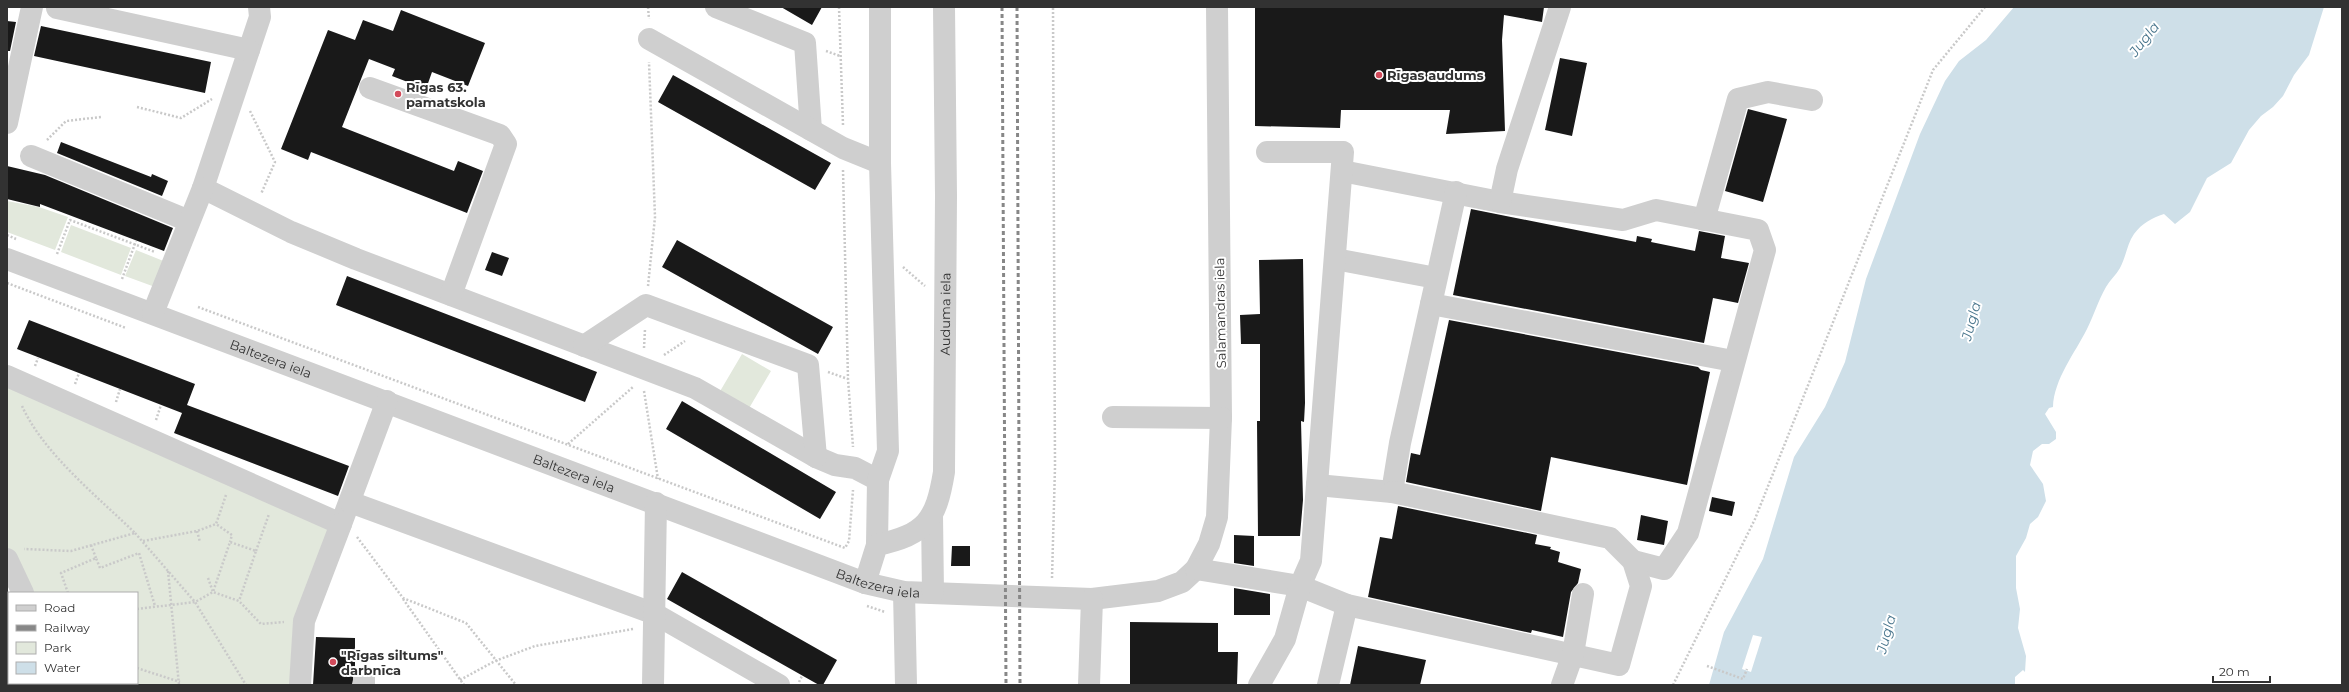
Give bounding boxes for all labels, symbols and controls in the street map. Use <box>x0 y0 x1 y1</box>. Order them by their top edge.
water label: Jugla <box>2124 18 2163 61</box>
place label: Rīgas audums <box>1387 67 1484 83</box>
marker: Rīgas audums <box>1374 70 1384 80</box>
place label: Rīgas 63. pamatskola <box>406 79 486 110</box>
marker: Rīgas 63. pamatskola <box>393 89 403 99</box>
street label: Salamandras iela <box>1211 258 1229 368</box>
street label: Auduma iela <box>937 272 953 355</box>
water label: Jugla <box>1957 300 1985 343</box>
street label: Baltezera iela <box>228 336 314 381</box>
street label: Baltezera iela <box>531 450 617 496</box>
street label: Baltezera iela <box>834 565 920 601</box>
legend <box>8 592 138 684</box>
text: Road <box>44 600 75 615</box>
water label: Jugla <box>1872 613 1900 656</box>
text: Railway <box>44 620 90 635</box>
text: Park <box>44 640 72 655</box>
place label: "Rīgas siltums" darbnīca <box>341 647 444 678</box>
marker: "Rīgas siltums" darbnīca <box>328 657 338 667</box>
scale bar <box>2213 658 2270 684</box>
text: Water <box>44 660 81 675</box>
text: 20 m <box>2219 664 2250 679</box>

